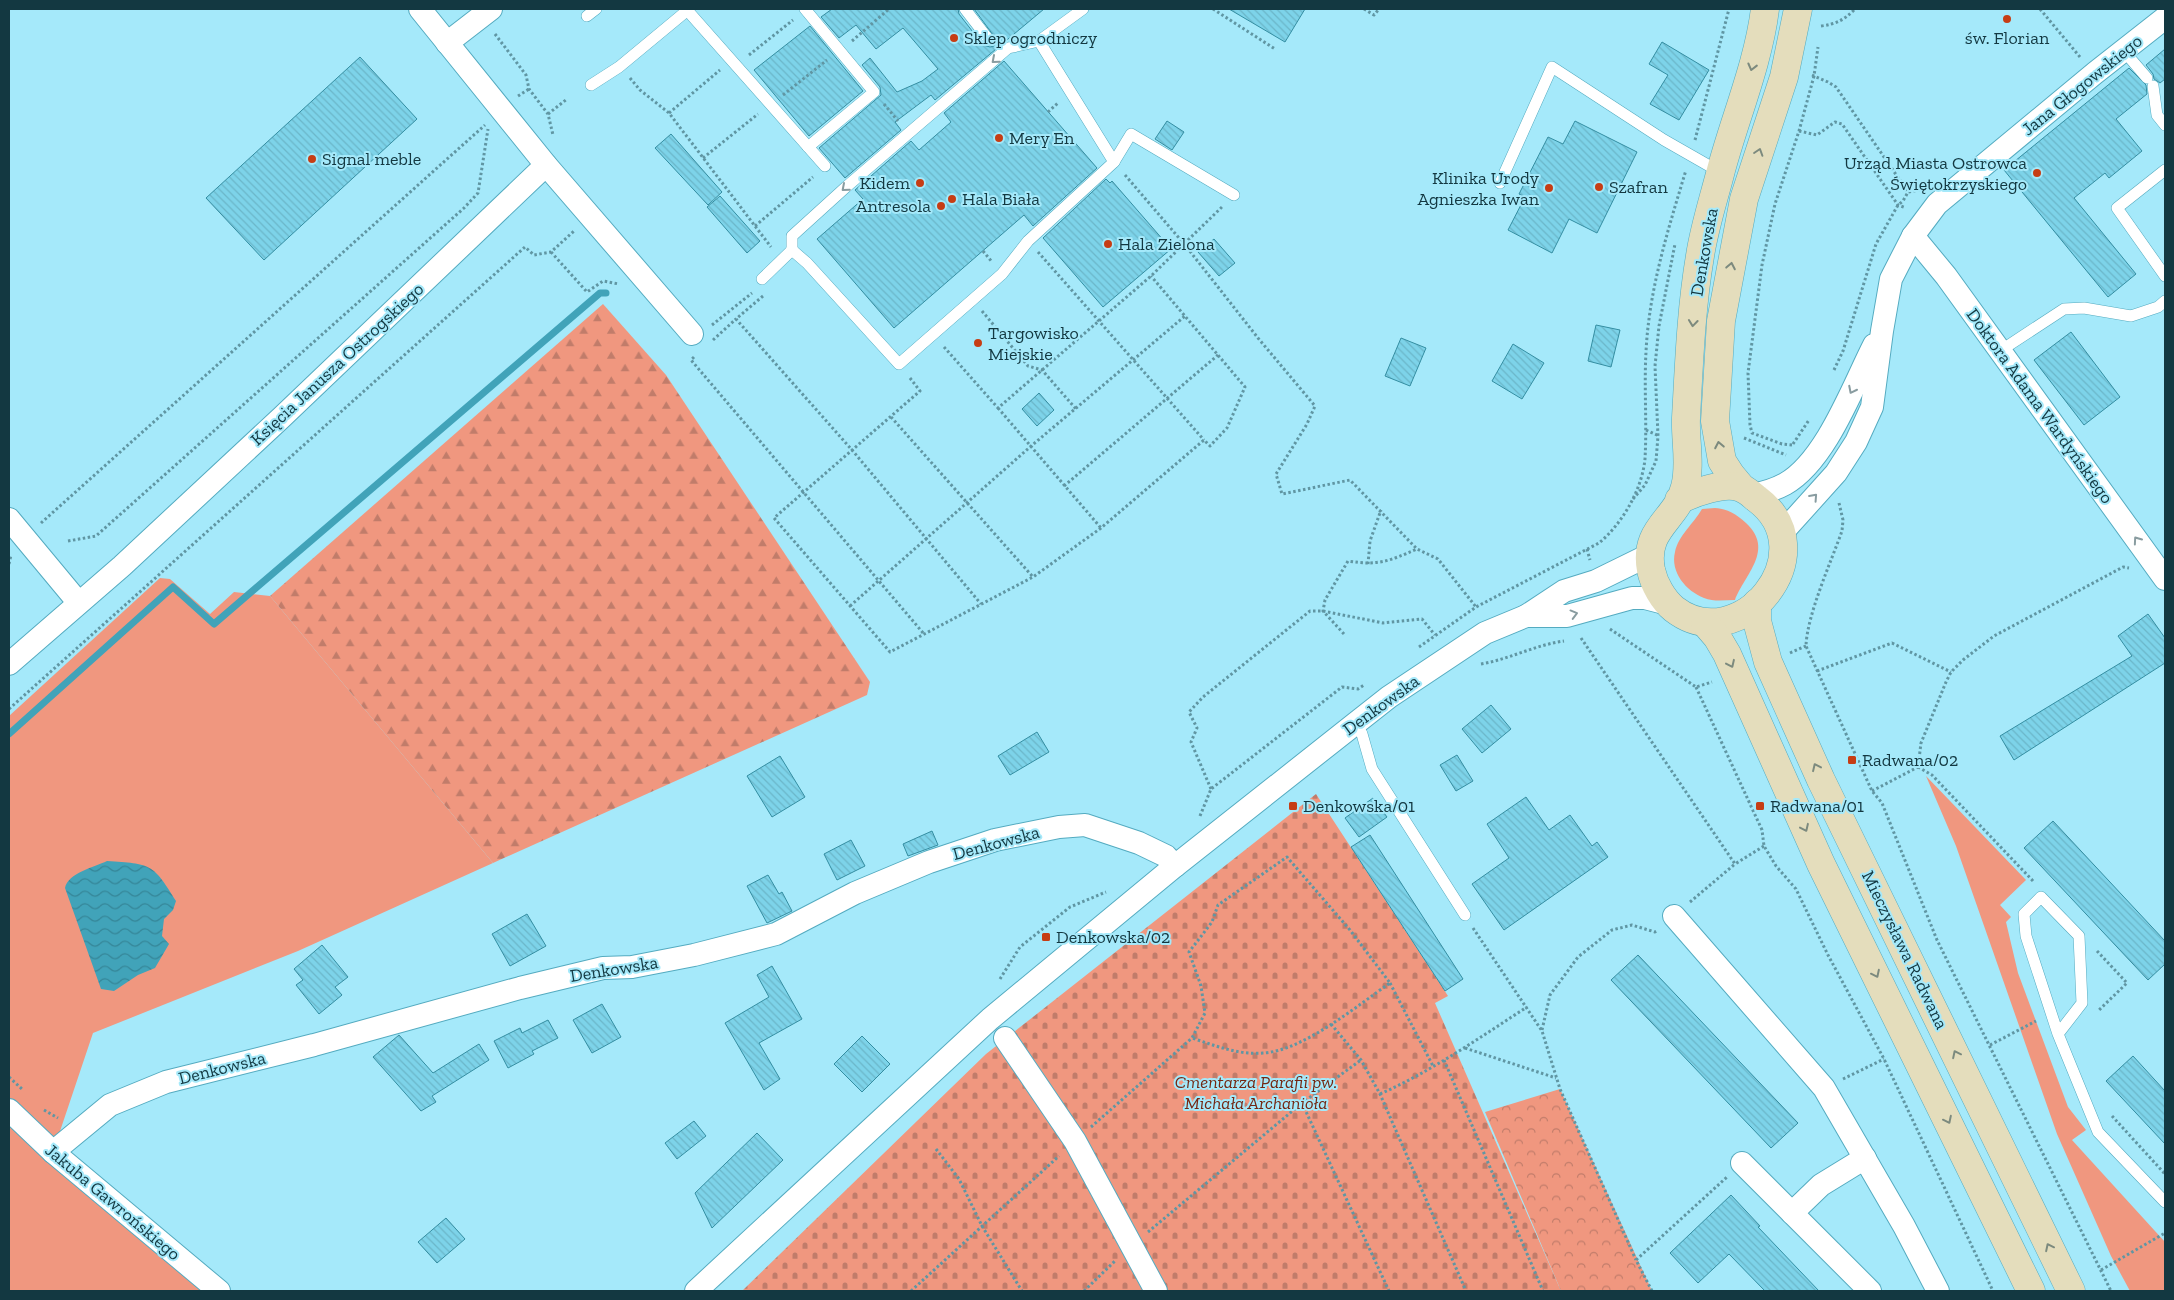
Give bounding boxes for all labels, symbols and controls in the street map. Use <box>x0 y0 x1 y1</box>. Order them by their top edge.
marker: św. Florian <box>2001 13 2013 25</box>
place label: Sklep ogrodniczy <box>964 27 1098 49</box>
place label: św. Florian <box>1965 27 2050 49</box>
street label: Jana Głogowskiego <box>2017 30 2147 140</box>
marker: Sklep ogrodniczy <box>948 32 960 44</box>
one-way arrow <box>992 54 1001 63</box>
one-way arrow <box>1747 62 1758 71</box>
place label: Mery En <box>1009 127 1075 149</box>
marker: Mery En <box>993 132 1005 144</box>
place label: Signal meble <box>322 148 421 170</box>
one-way arrow <box>1754 149 1764 157</box>
place label: Urząd Miasta Ostrowca Świętokrzyskiego <box>1844 152 2027 195</box>
marker: Signal meble <box>306 153 318 165</box>
place label: Klinika Urody Agnieszka Iwan <box>1418 167 1540 210</box>
marker: Urząd Miasta Ostrowca Świętokrzyskiego <box>2031 167 2043 179</box>
place label: Kidem <box>860 172 910 194</box>
place label: Szafran <box>1609 176 1669 198</box>
marker: Kidem <box>914 177 926 189</box>
marker: Szafran <box>1593 181 1605 193</box>
one-way arrow <box>842 182 851 191</box>
marker: Klinika Urody Agnieszka Iwan <box>1543 182 1555 194</box>
place label: Hala Biała <box>962 188 1040 210</box>
marker: Hala Biała <box>946 193 958 205</box>
place label: Antresola <box>856 195 931 217</box>
marker: Antresola <box>935 200 947 212</box>
street label: Denkowska <box>1685 206 1723 298</box>
place label: Hala Zielona <box>1118 233 1215 255</box>
marker: Hala Zielona <box>1102 238 1114 250</box>
one-way arrow <box>1726 262 1736 271</box>
street label: Księcia Janusza Ostrogskiego <box>246 278 428 450</box>
street label: Doktora Adama Wardyńskiego <box>1962 304 2118 508</box>
one-way arrow <box>1688 319 1699 327</box>
place label: Targowisko Miejskie <box>988 322 1079 365</box>
marker: Targowisko Miejskie <box>972 337 984 349</box>
one-way arrow <box>1848 384 1858 393</box>
one-way arrow <box>1715 440 1725 449</box>
one-way arrow <box>1808 494 1817 503</box>
one-way arrow <box>2134 536 2143 545</box>
one-way arrow <box>1570 609 1579 620</box>
one-way arrow <box>1725 659 1736 668</box>
street label: Denkowska <box>1338 670 1424 740</box>
place label: Radwana/02 <box>1862 749 1958 771</box>
marker: Radwana/02 <box>1846 754 1858 766</box>
one-way arrow <box>1811 763 1822 772</box>
place label: Denkowska/01 <box>1303 795 1415 817</box>
place label: Radwana/01 <box>1770 795 1864 817</box>
marker: Denkowska/01 <box>1287 800 1299 812</box>
marker: Radwana/01 <box>1754 800 1766 812</box>
street label: Denkowska <box>950 821 1042 865</box>
one-way arrow <box>1799 823 1809 832</box>
street label: Mieczysława Radwana <box>1857 867 1953 1033</box>
place label: Denkowska/02 <box>1056 926 1170 948</box>
marker: Denkowska/02 <box>1040 931 1052 943</box>
street label: Denkowska <box>568 951 660 987</box>
one-way arrow <box>1870 969 1880 978</box>
street label: Denkowska <box>176 1046 268 1089</box>
one-way arrow <box>1951 1050 1962 1059</box>
park label: Cmentarza Parafii pw. Michała Archanioła <box>1175 1071 1337 1114</box>
one-way arrow <box>1942 1115 1952 1124</box>
street label: Jakuba Gawrońskiego <box>41 1139 185 1265</box>
one-way arrow <box>2046 1244 2056 1253</box>

